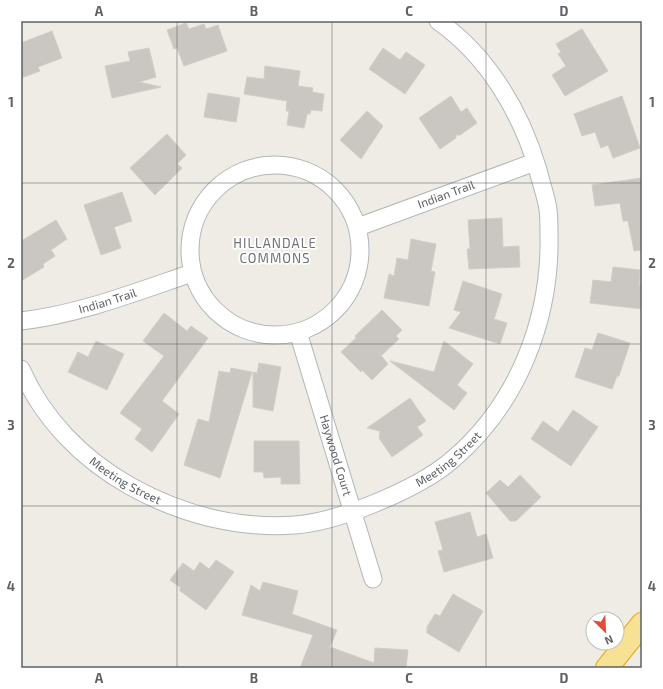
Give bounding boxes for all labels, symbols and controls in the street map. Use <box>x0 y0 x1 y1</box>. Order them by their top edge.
text: A <box>95 3 104 19</box>
text: B <box>250 3 258 19</box>
text: C <box>405 3 413 19</box>
text: D <box>560 3 569 19</box>
text: 1 <box>8 94 14 110</box>
text: 1 <box>649 94 655 110</box>
street label: Indian Trail <box>415 177 477 211</box>
district label: HILLANDALE COMMONS <box>233 235 317 266</box>
text: 2 <box>7 255 15 271</box>
text: 2 <box>648 255 656 271</box>
street label: Indian Trail <box>77 285 138 316</box>
street label: Haywood Court <box>318 413 355 498</box>
text: 3 <box>7 417 15 433</box>
text: 3 <box>648 417 656 433</box>
street label: Meeting Street <box>413 428 484 489</box>
street label: Meeting Street <box>87 453 164 507</box>
text: 4 <box>7 578 15 594</box>
text: 4 <box>648 578 656 594</box>
north arrow <box>585 611 625 651</box>
text: N <box>603 633 616 648</box>
text: A <box>95 670 104 686</box>
text: B <box>250 670 258 686</box>
text: C <box>405 670 413 686</box>
text: D <box>560 670 569 686</box>

